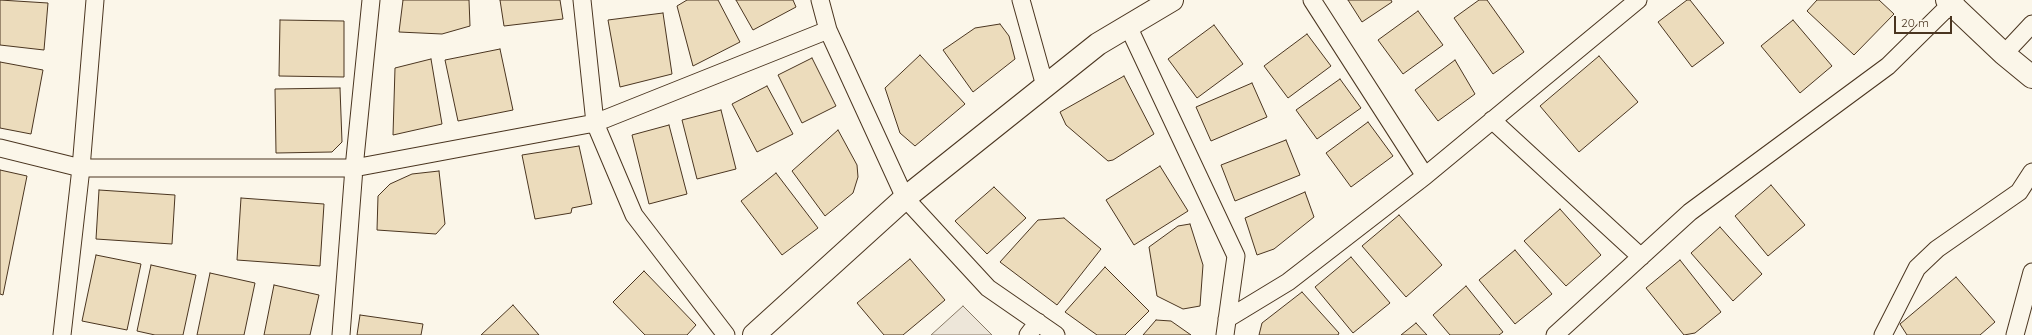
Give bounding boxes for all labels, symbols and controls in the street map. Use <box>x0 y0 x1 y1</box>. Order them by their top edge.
scale bar <box>1896 8 1954 34</box>
text: 20 m <box>1901 15 1929 30</box>

